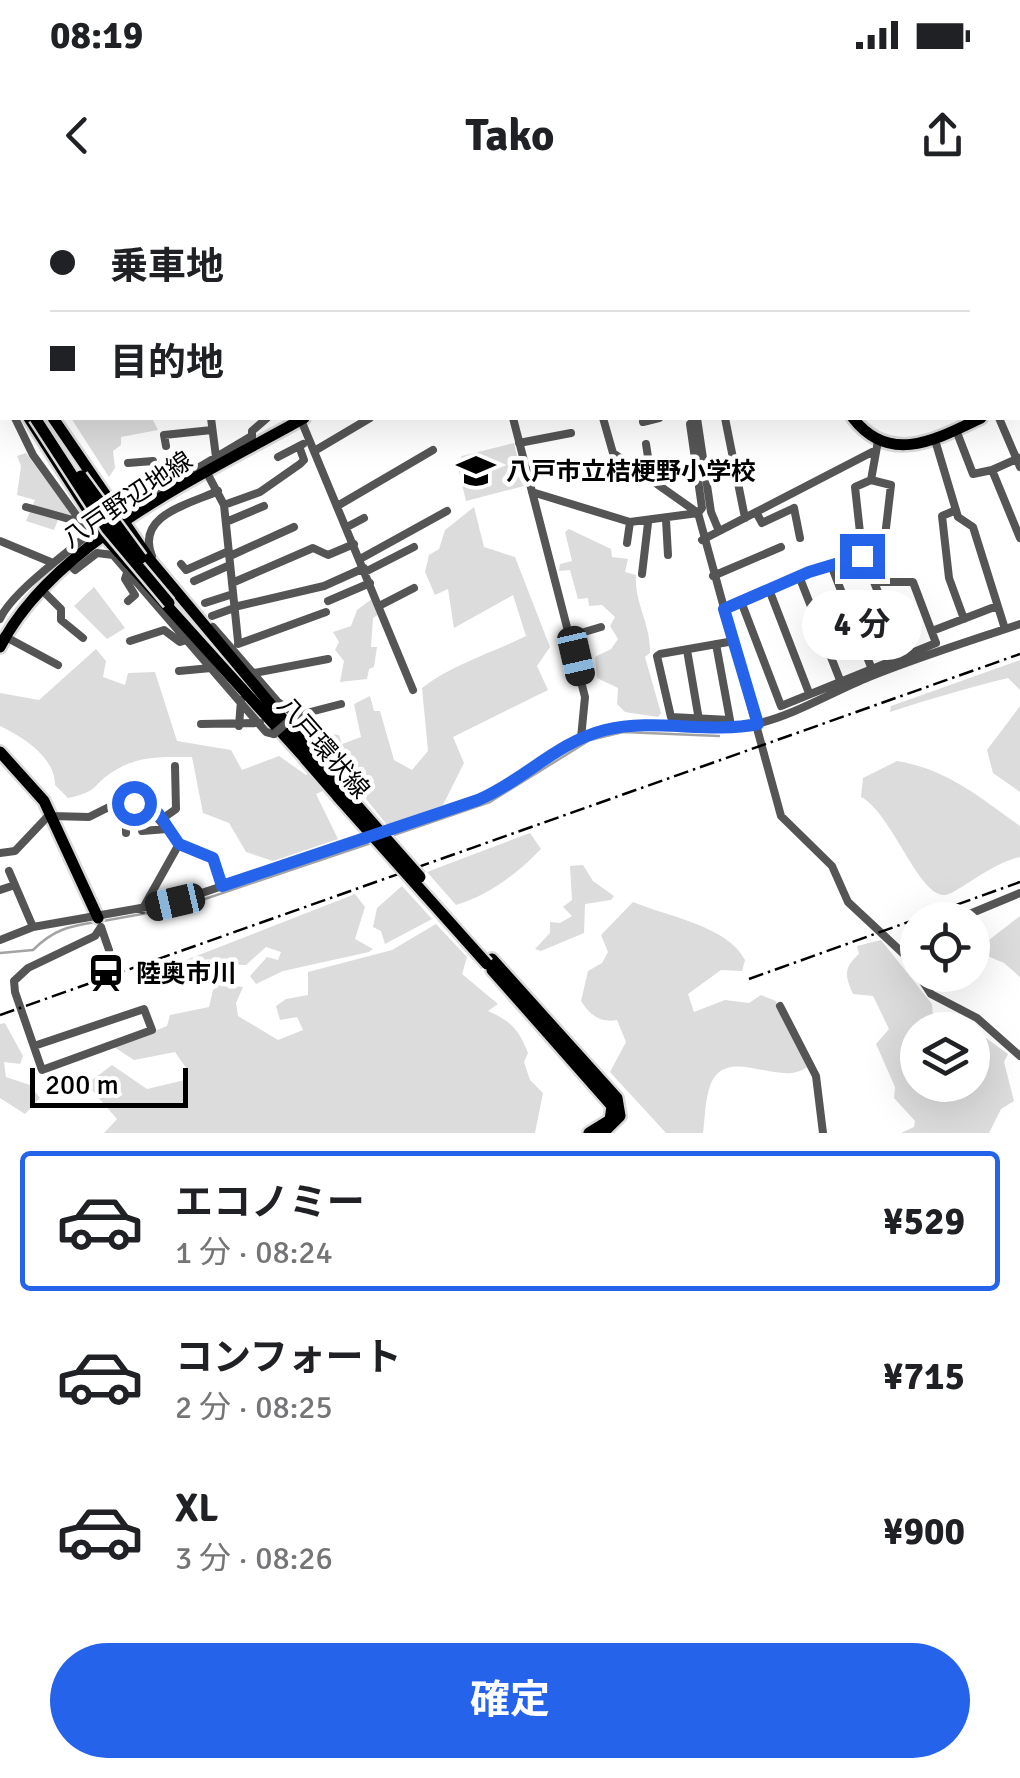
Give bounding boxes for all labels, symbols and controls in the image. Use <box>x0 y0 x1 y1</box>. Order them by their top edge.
text: 08:19 <box>50 12 143 59</box>
icon: back <box>50 108 105 163</box>
text: Tako <box>465 108 555 163</box>
icon: share <box>915 108 970 163</box>
text: 乗車地 <box>110 243 224 290</box>
text: 目的地 <box>110 339 224 386</box>
street label: 八戸野辺地線 <box>56 445 198 554</box>
school or university icon: 八戸市立桔梗野小学校 <box>455 450 497 492</box>
place label: 八戸市立桔梗野小学校 <box>506 456 756 487</box>
route end <box>840 534 885 579</box>
callout: 4 分 <box>802 591 922 661</box>
text: 4 分 <box>834 605 890 644</box>
car <box>555 623 597 689</box>
street label: 八戸環状線 <box>271 690 376 805</box>
route start <box>112 781 157 826</box>
car <box>142 881 208 923</box>
map controls <box>900 902 990 1102</box>
button: locate <box>900 902 990 992</box>
station icon: 陸奥市川 <box>85 952 127 994</box>
place label: 陸奥市川 <box>136 958 236 989</box>
button: layers <box>900 1012 990 1102</box>
scale bar <box>30 1063 188 1108</box>
text: 200 m <box>45 1068 119 1102</box>
icon: car <box>55 1176 145 1266</box>
text: エコノミー <box>175 1179 365 1226</box>
text: ¥529 <box>883 1198 965 1245</box>
text: 1 分 · 08:24 <box>175 1233 333 1272</box>
icon: car <box>55 1331 145 1421</box>
text: コンフォート <box>175 1334 402 1381</box>
text: ¥715 <box>883 1353 965 1400</box>
text: 2 分 · 08:25 <box>175 1388 333 1427</box>
text: XL <box>175 1485 218 1532</box>
icon: car <box>55 1486 145 1576</box>
text: ¥900 <box>883 1508 965 1555</box>
text: 3 分 · 08:26 <box>175 1539 333 1578</box>
button: 確定 <box>50 1643 970 1758</box>

